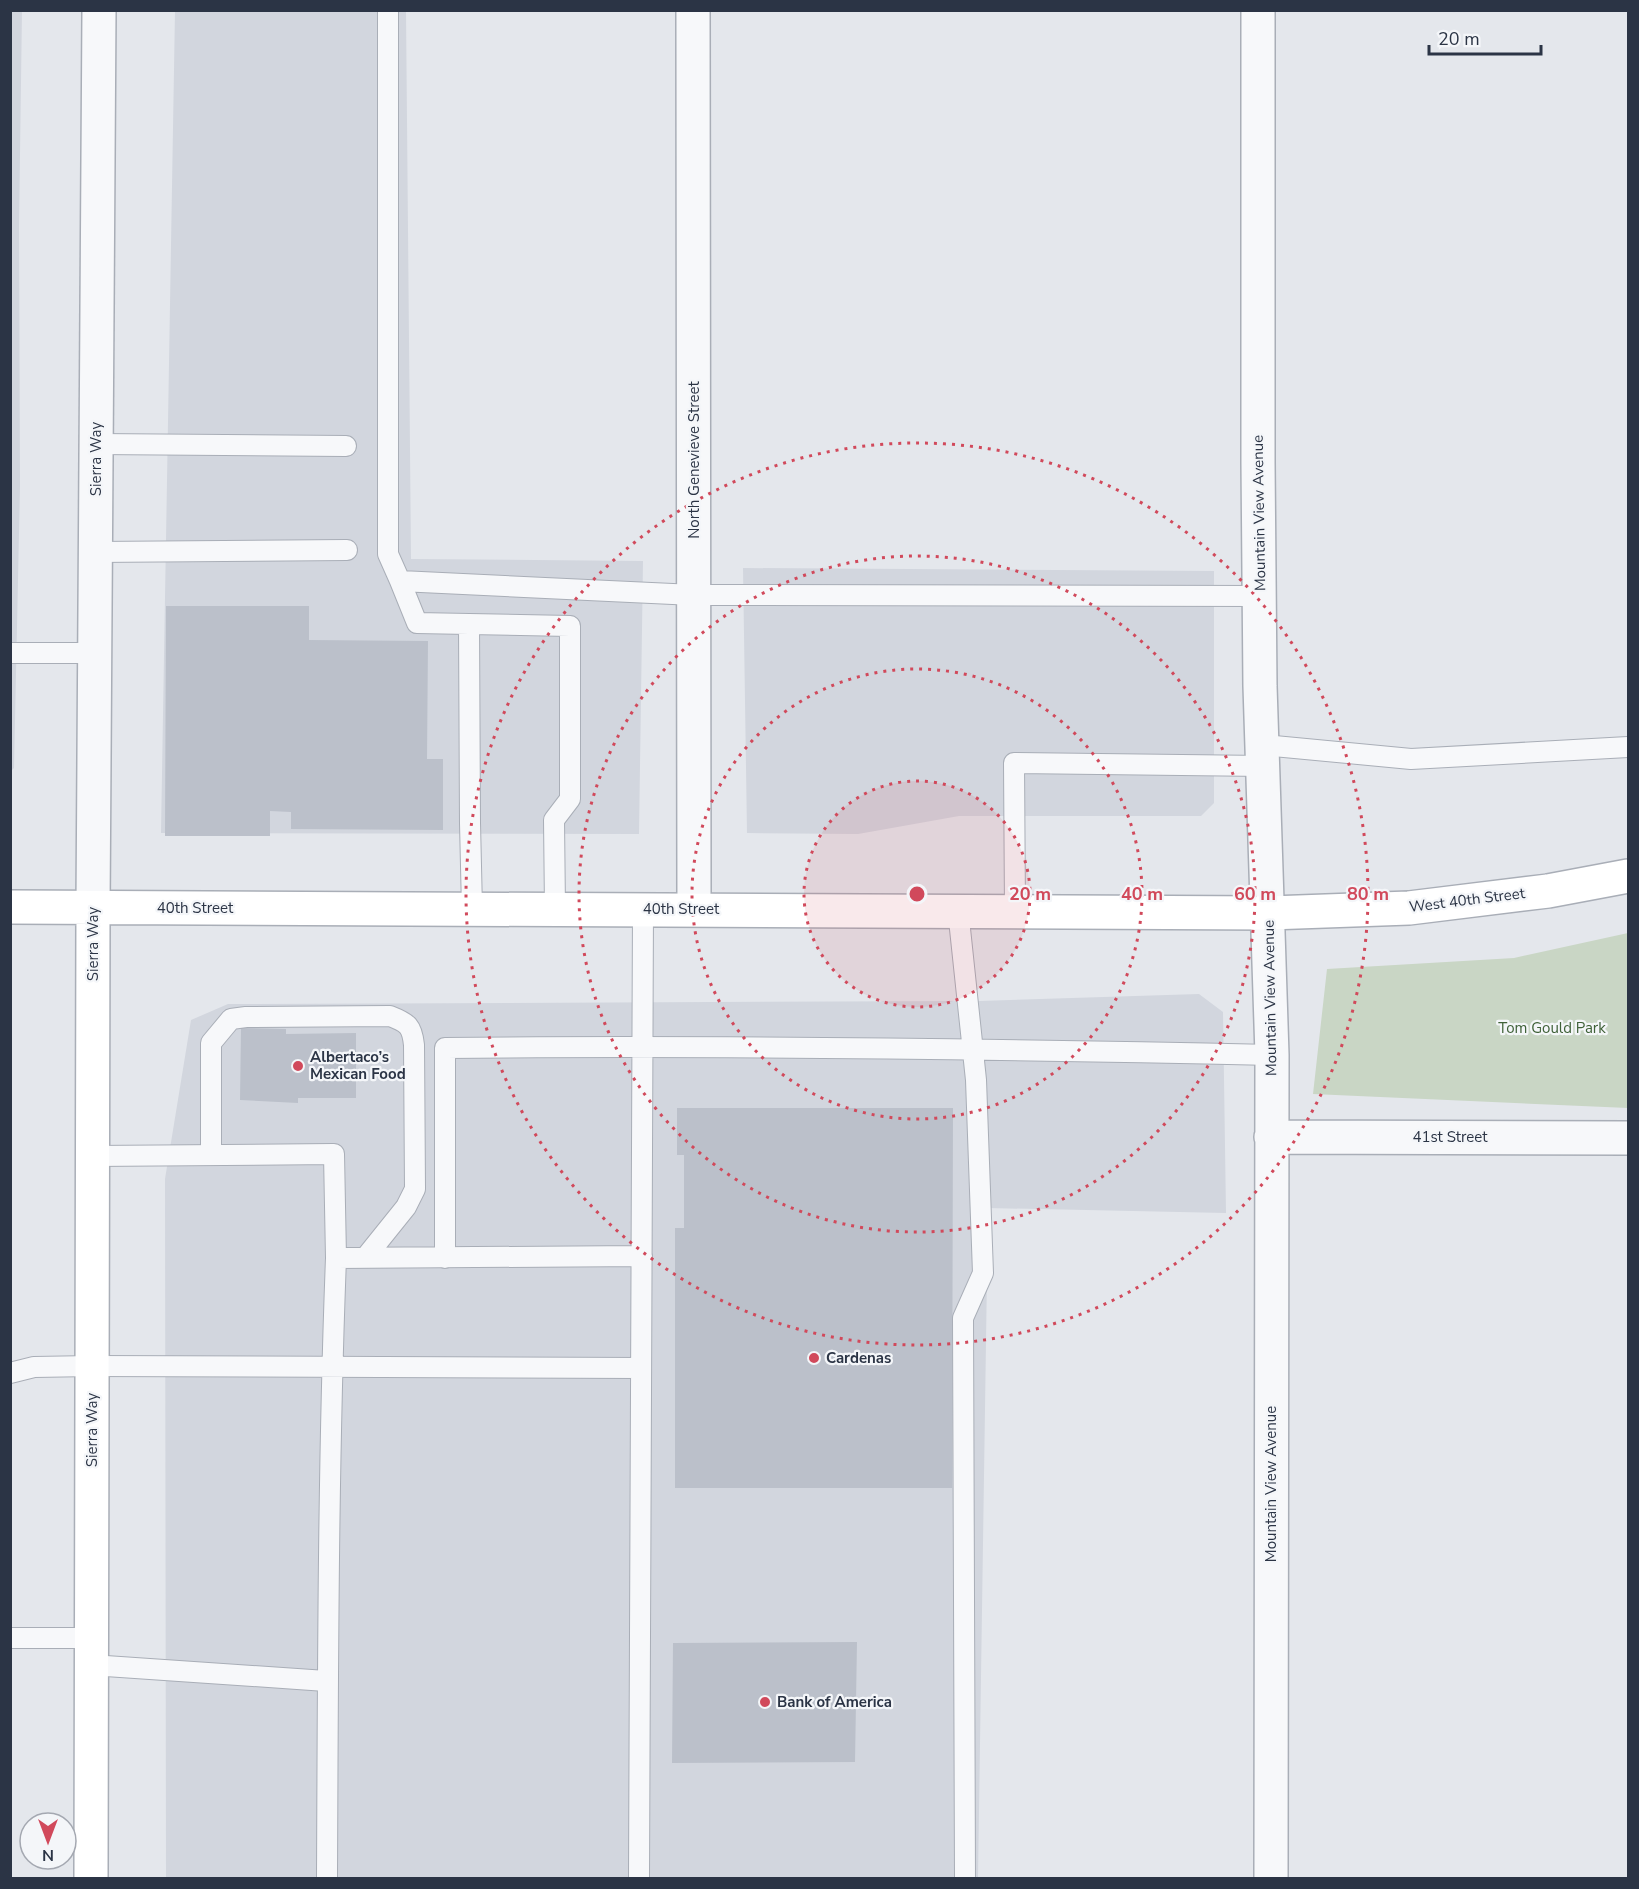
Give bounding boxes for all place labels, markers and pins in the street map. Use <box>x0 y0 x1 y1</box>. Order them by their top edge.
centre of rings <box>907 884 927 904</box>
place label: Albertaco’s Mexican Food <box>310 1047 406 1084</box>
marker: Albertaco’s Mexican Food <box>291 1059 305 1073</box>
place label: Cardenas <box>826 1348 891 1368</box>
marker: Cardenas <box>807 1351 821 1365</box>
place label: Bank of America <box>777 1692 892 1712</box>
marker: Bank of America <box>758 1695 772 1709</box>

